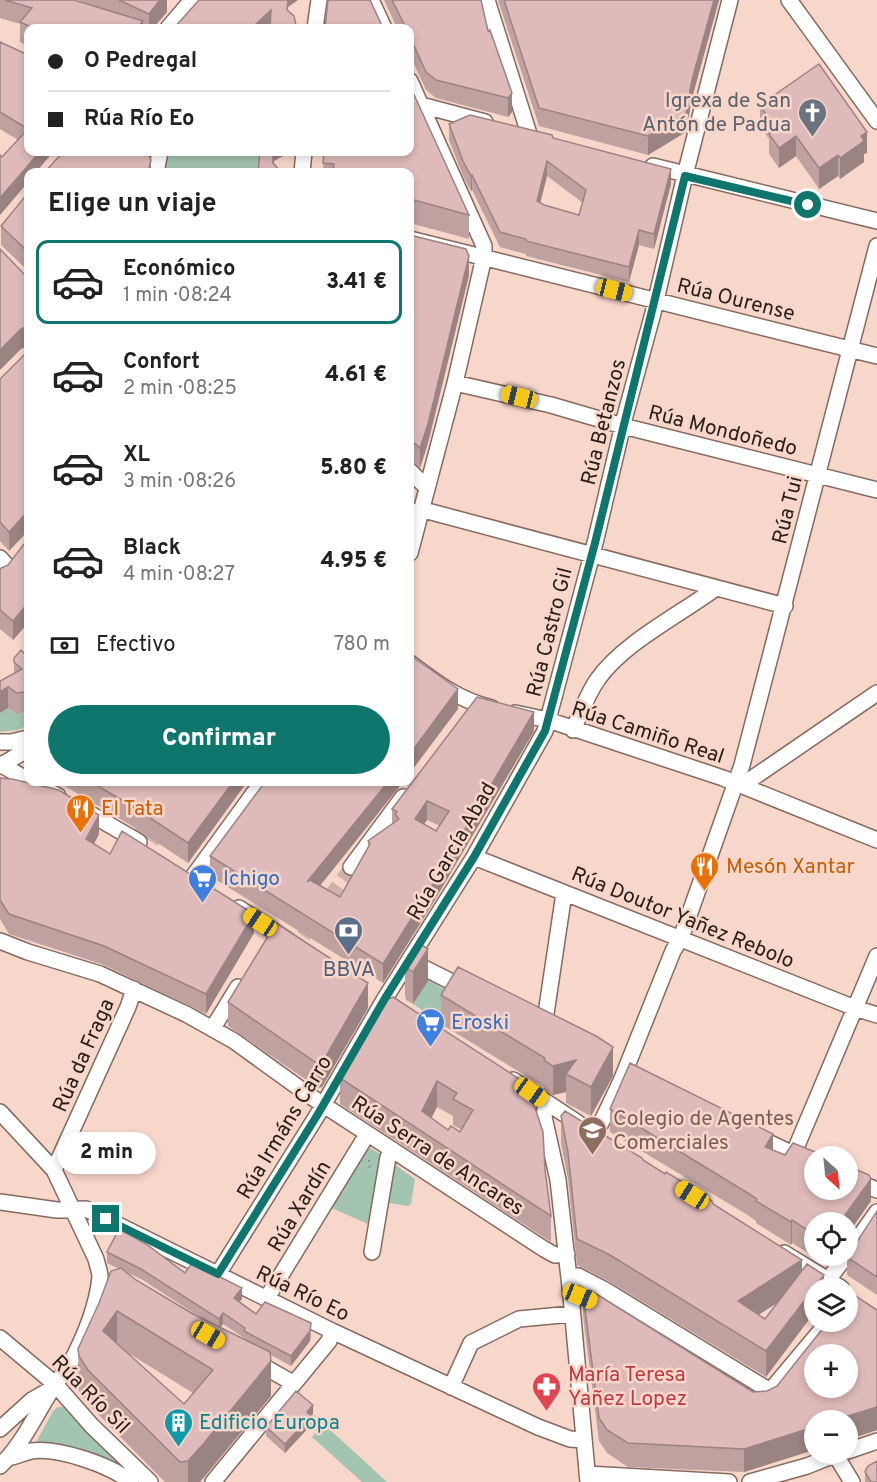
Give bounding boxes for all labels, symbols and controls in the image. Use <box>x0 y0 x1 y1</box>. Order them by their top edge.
text: O Pedregal <box>84 48 197 75</box>
place label: Igrexa de San Antón de Padua <box>642 88 791 139</box>
church icon: Igrexa de San Antón de Padua <box>796 96 828 138</box>
text: Rúa Río Eo <box>84 106 194 133</box>
text: Elige un viaje <box>48 187 217 221</box>
route start <box>794 191 821 218</box>
icon: car <box>51 255 105 309</box>
text: Económico <box>123 256 236 283</box>
text: 3.41 € <box>326 269 387 296</box>
street label: Rúa Ourense <box>674 273 797 328</box>
car <box>594 277 634 303</box>
text: 1 min · 08:24 <box>123 283 232 309</box>
icon: car <box>51 348 105 402</box>
text: Confort <box>123 349 200 376</box>
street label: Rúa Betanzos <box>576 356 633 488</box>
text: 4.61 € <box>325 362 387 389</box>
text: 2 min · 08:25 <box>123 376 237 402</box>
car <box>499 384 539 410</box>
street label: Rúa Mondoñedo <box>645 400 800 463</box>
icon: car <box>51 441 105 495</box>
text: XL <box>123 442 150 469</box>
text: 5.80 € <box>320 455 387 482</box>
text: 3 min · 08:26 <box>123 469 236 495</box>
street label: Rúa Tui <box>767 474 810 547</box>
icon: car <box>51 534 105 588</box>
text: Black <box>123 535 181 562</box>
text: 4.95 € <box>321 548 387 575</box>
text: 4 min · 08:27 <box>123 562 235 588</box>
street label: Rúa Castro Gil <box>521 565 580 700</box>
icon: cash <box>48 629 81 662</box>
text: Efectivo <box>96 632 176 659</box>
text: 780 m <box>334 632 390 658</box>
street label: Rúa Camiño Real <box>568 696 727 771</box>
button: Confirmar <box>48 705 390 774</box>
street label: Rúa García Abad <box>402 778 503 926</box>
restaurant icon: El Tata <box>64 792 96 834</box>
place label: El Tata <box>101 796 164 823</box>
restaurant icon: Mesón Xantar <box>689 850 721 892</box>
place label: Mesón Xantar <box>726 854 855 881</box>
street label: Rúa Doutor Yañez Rebolo <box>567 861 798 976</box>
supermarket icon: Ichigo <box>186 862 218 904</box>
place label: Ichigo <box>223 866 280 893</box>
car <box>240 905 280 939</box>
bank icon: BBVA <box>333 914 365 956</box>
place label: BBVA <box>323 957 375 984</box>
street label: Rúa da Fraga <box>47 995 121 1117</box>
supermarket icon: Eroski <box>414 1006 446 1048</box>
place label: Eroski <box>451 1010 509 1037</box>
street label: Rúa Irmáns Carro <box>232 1051 339 1205</box>
car <box>511 1074 551 1110</box>
street label: Rúa Serra de Ancares <box>346 1090 529 1222</box>
place label: Colegio de Agentes Comerciales <box>613 1106 794 1157</box>
school or university icon: Colegio de Agentes Comerciales <box>576 1114 608 1156</box>
callout: 2 min <box>57 1132 156 1174</box>
text: 2 min <box>80 1140 133 1166</box>
north arrow <box>804 1146 858 1200</box>
map controls <box>804 1146 858 1464</box>
street label: Rúa Xardín <box>262 1156 338 1257</box>
car <box>672 1178 712 1212</box>
route end <box>92 1205 119 1232</box>
button: locate <box>804 1212 858 1266</box>
street label: Rúa Río Eo <box>251 1260 354 1329</box>
button: layers <box>804 1278 858 1332</box>
car <box>560 1281 600 1311</box>
car <box>188 1318 228 1352</box>
button: + <box>804 1344 858 1398</box>
street label: Rúa Río Sil <box>45 1350 135 1440</box>
place label: María Teresa Yañez Lopez <box>568 1362 687 1413</box>
pharmacy icon: María Teresa Yañez Lopez <box>531 1370 563 1412</box>
building icon: Edificio Europa <box>162 1406 194 1448</box>
place label: Edificio Europa <box>199 1410 340 1437</box>
button: − <box>804 1410 858 1464</box>

